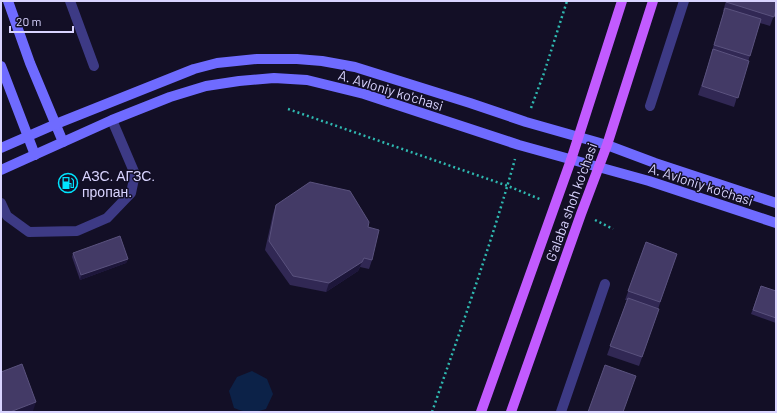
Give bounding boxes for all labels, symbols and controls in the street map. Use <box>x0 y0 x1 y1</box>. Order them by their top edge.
scale bar <box>10 8 73 34</box>
text: 20 m <box>16 14 42 28</box>
street label: A. Avloniy ko'chasi <box>336 66 446 114</box>
street label: G'alaba shoh ko'chasi <box>542 140 600 264</box>
street label: A. Avloniy ko'chasi <box>647 159 755 209</box>
place label: АЗС. АГЗС. пропан. <box>82 167 155 200</box>
fuel station icon: АЗС. АГЗС. пропан. <box>57 172 79 194</box>

